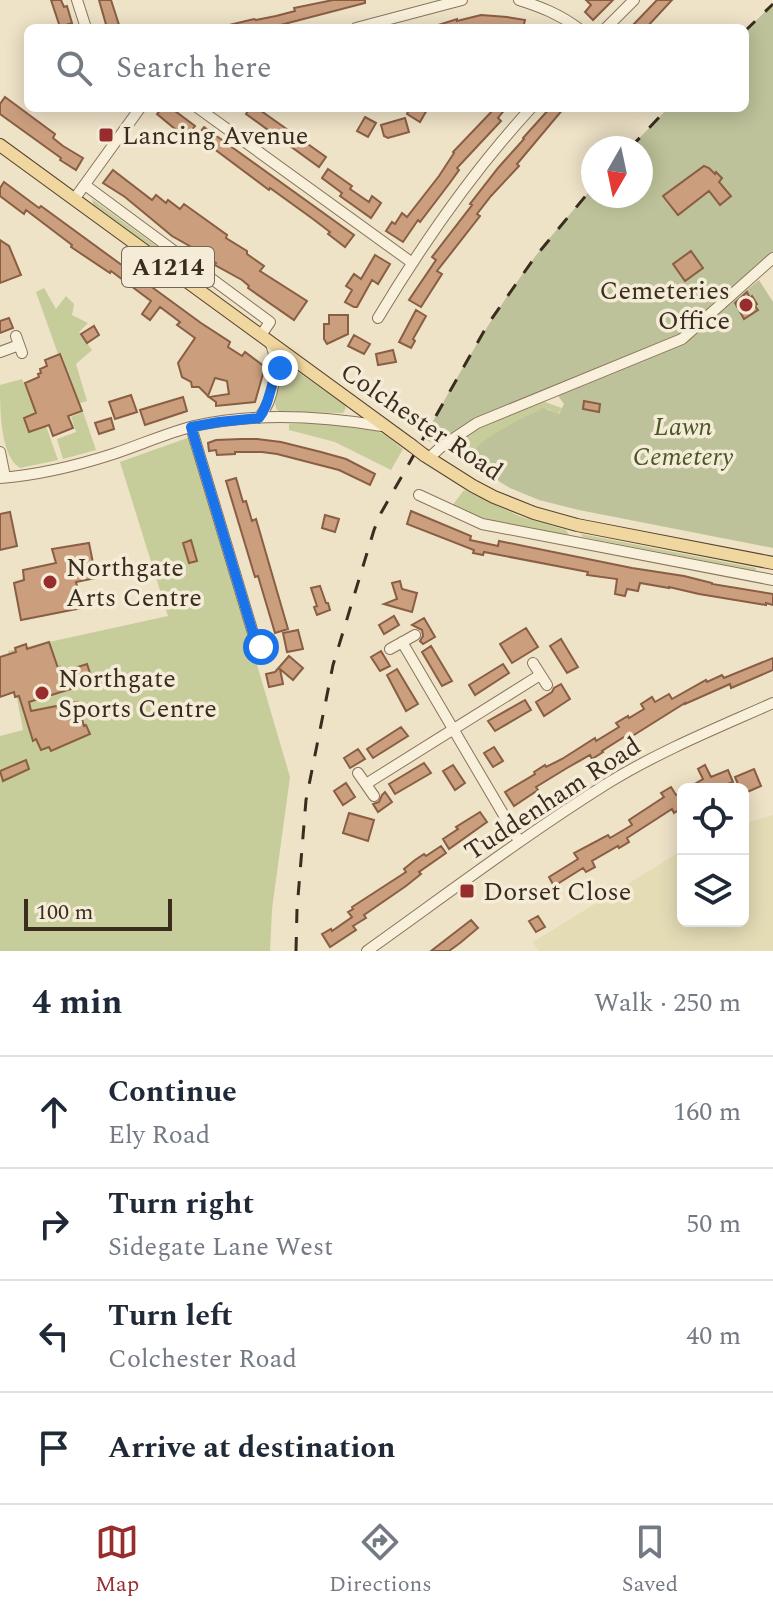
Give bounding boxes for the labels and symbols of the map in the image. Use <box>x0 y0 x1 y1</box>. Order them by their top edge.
place label: Lancing Avenue <box>122 116 308 156</box>
marker: Lancing Avenue <box>97 126 115 144</box>
north arrow <box>581 136 653 208</box>
road number: A1214 <box>122 247 214 287</box>
place label: Cemeteries Office <box>600 271 730 341</box>
marker: Cemeteries Office <box>737 296 755 314</box>
route end <box>262 350 298 386</box>
street label: Colchester Road <box>332 352 511 491</box>
park label: Lawn Cemetery <box>633 407 734 477</box>
place label: Northgate Arts Centre <box>66 548 202 618</box>
marker: Northgate Arts Centre <box>41 573 59 591</box>
route start <box>243 629 279 665</box>
place label: Northgate Sports Centre <box>58 659 217 729</box>
marker: Northgate Sports Centre <box>33 684 51 702</box>
street label: Tuddenham Road <box>456 727 649 871</box>
place label: Dorset Close <box>483 872 631 912</box>
marker: Dorset Close <box>458 882 476 900</box>
scale bar <box>24 895 172 931</box>

